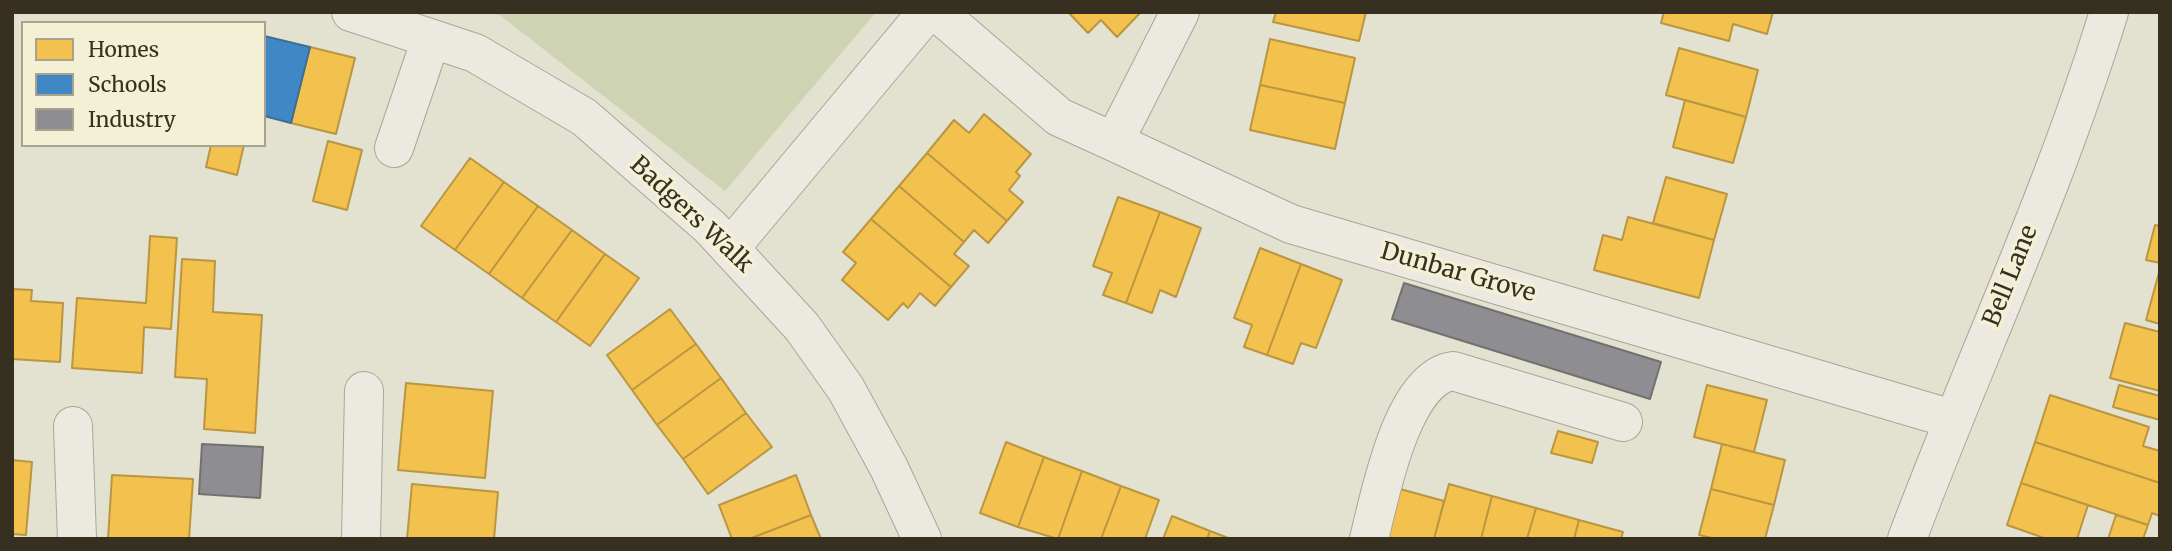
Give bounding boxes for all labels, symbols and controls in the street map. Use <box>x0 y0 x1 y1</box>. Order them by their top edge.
legend <box>21 21 266 147</box>
text: Homes <box>88 36 159 63</box>
text: Schools <box>88 71 167 98</box>
text: Industry <box>88 106 176 133</box>
street label: Badgers Walk <box>624 151 758 279</box>
street label: Bell Lane <box>1978 221 2044 331</box>
street label: Dunbar Grove <box>1377 237 1539 309</box>

